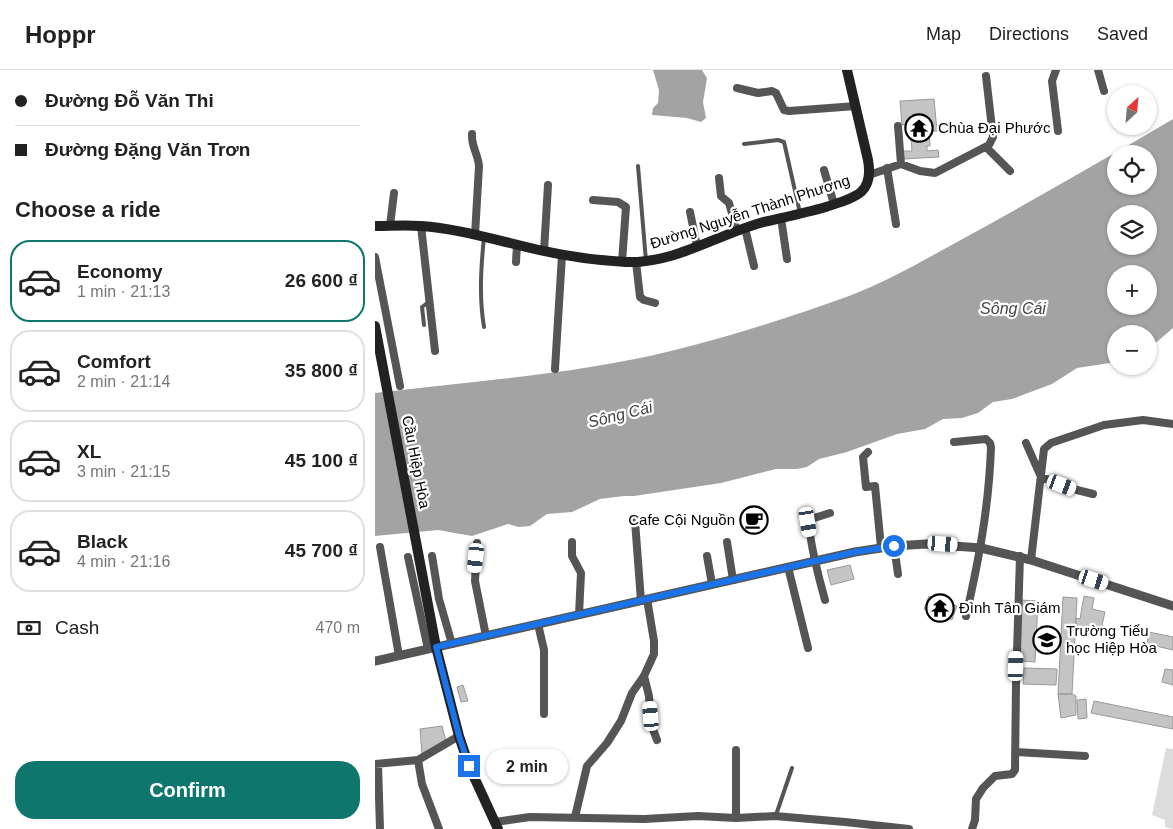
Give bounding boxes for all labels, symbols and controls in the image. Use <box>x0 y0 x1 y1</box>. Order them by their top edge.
text: Hoppr <box>25 21 96 48</box>
text: Map <box>926 24 961 44</box>
text: Directions <box>989 24 1069 44</box>
text: Saved <box>1097 24 1148 44</box>
north arrow <box>1107 85 1157 135</box>
map controls <box>1107 85 1157 375</box>
text: Đường Đỗ Văn Thi <box>45 90 214 111</box>
temple icon: Chùa Đại Phước <box>904 113 934 143</box>
place label: Chùa Đại Phước <box>938 119 1051 136</box>
text: Đường Đặng Văn Trơn <box>45 139 250 160</box>
button: locate <box>1107 145 1157 195</box>
street label: Đường Nguyễn Thành Phương <box>648 171 852 252</box>
text: Choose a ride <box>15 197 160 222</box>
button: layers <box>1107 205 1157 255</box>
icon: car <box>17 259 62 304</box>
text: Economy <box>77 261 163 282</box>
button: + <box>1107 265 1157 315</box>
text: 26 600 ₫ <box>285 270 358 291</box>
text: 1 min · 21:13 <box>77 283 170 300</box>
water label: Sông Cái <box>980 300 1046 317</box>
button: − <box>1107 325 1157 375</box>
icon: car <box>17 349 62 394</box>
text: Comfort <box>77 351 151 372</box>
text: 35 800 ₫ <box>285 360 358 381</box>
text: 2 min · 21:14 <box>77 373 170 390</box>
water label: Sông Cái <box>586 398 655 431</box>
street label: Cầu Hiệp Hòa <box>399 414 434 510</box>
icon: car <box>17 439 62 484</box>
text: XL <box>77 441 101 462</box>
text: 45 100 ₫ <box>285 450 358 471</box>
text: 3 min · 21:15 <box>77 463 170 480</box>
car <box>1045 473 1078 497</box>
cafe icon: Cafe Cội Nguồn <box>739 505 769 535</box>
car <box>798 506 817 538</box>
place label: Cafe Cội Nguồn <box>628 511 735 528</box>
icon: car <box>17 529 62 574</box>
text: Black <box>77 531 128 552</box>
route start <box>883 535 905 557</box>
car <box>927 535 958 553</box>
text: 45 700 ₫ <box>285 540 358 561</box>
car <box>466 542 485 574</box>
text: 4 min · 21:16 <box>77 553 170 570</box>
car <box>1077 568 1110 592</box>
temple icon: Đình Tân Giám <box>925 593 955 623</box>
place label: Đình Tân Giám <box>959 599 1060 616</box>
icon: cash <box>15 614 43 642</box>
text: Cash <box>55 617 99 638</box>
text: 470 m <box>316 619 360 636</box>
place label: Trường Tiểu học Hiệp Hòa <box>1066 622 1158 656</box>
school or university icon: Trường Tiểu học Hiệp Hòa <box>1032 625 1062 655</box>
car <box>1007 651 1024 681</box>
car <box>642 700 659 732</box>
callout: 2 min <box>487 748 569 784</box>
route end <box>458 755 480 777</box>
text: 2 min <box>506 758 548 775</box>
button: Confirm <box>15 761 360 819</box>

